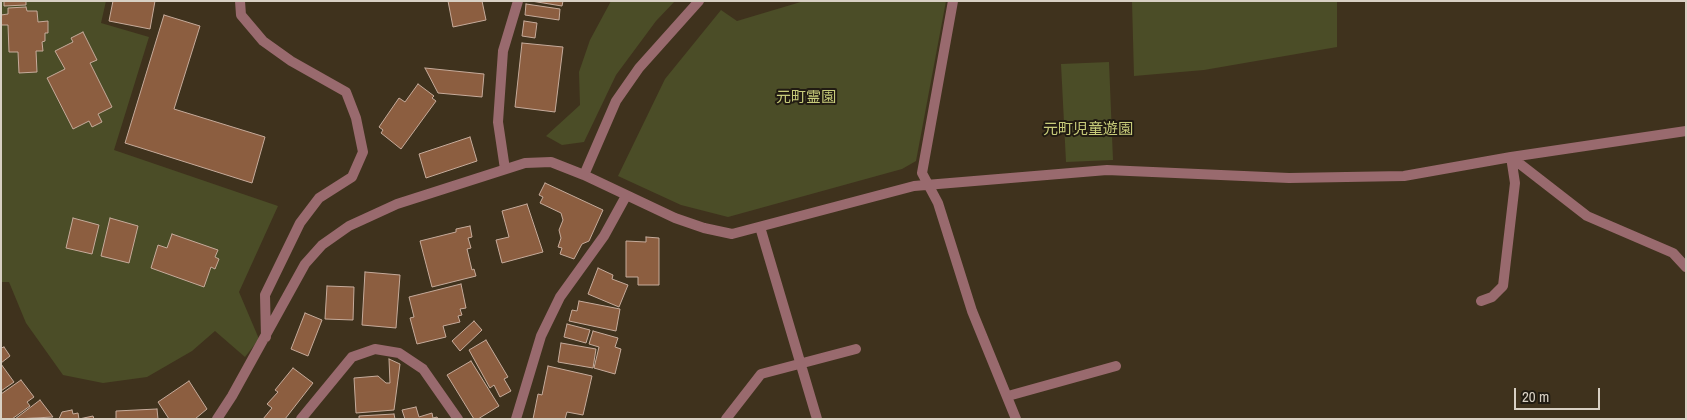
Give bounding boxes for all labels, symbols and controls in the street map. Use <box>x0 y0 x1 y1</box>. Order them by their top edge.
park label: 元町霊園 <box>776 89 836 107</box>
park label: 元町児童遊園 <box>1043 121 1133 139</box>
scale bar <box>1517 378 1603 410</box>
text: 20 m <box>1522 386 1549 407</box>

